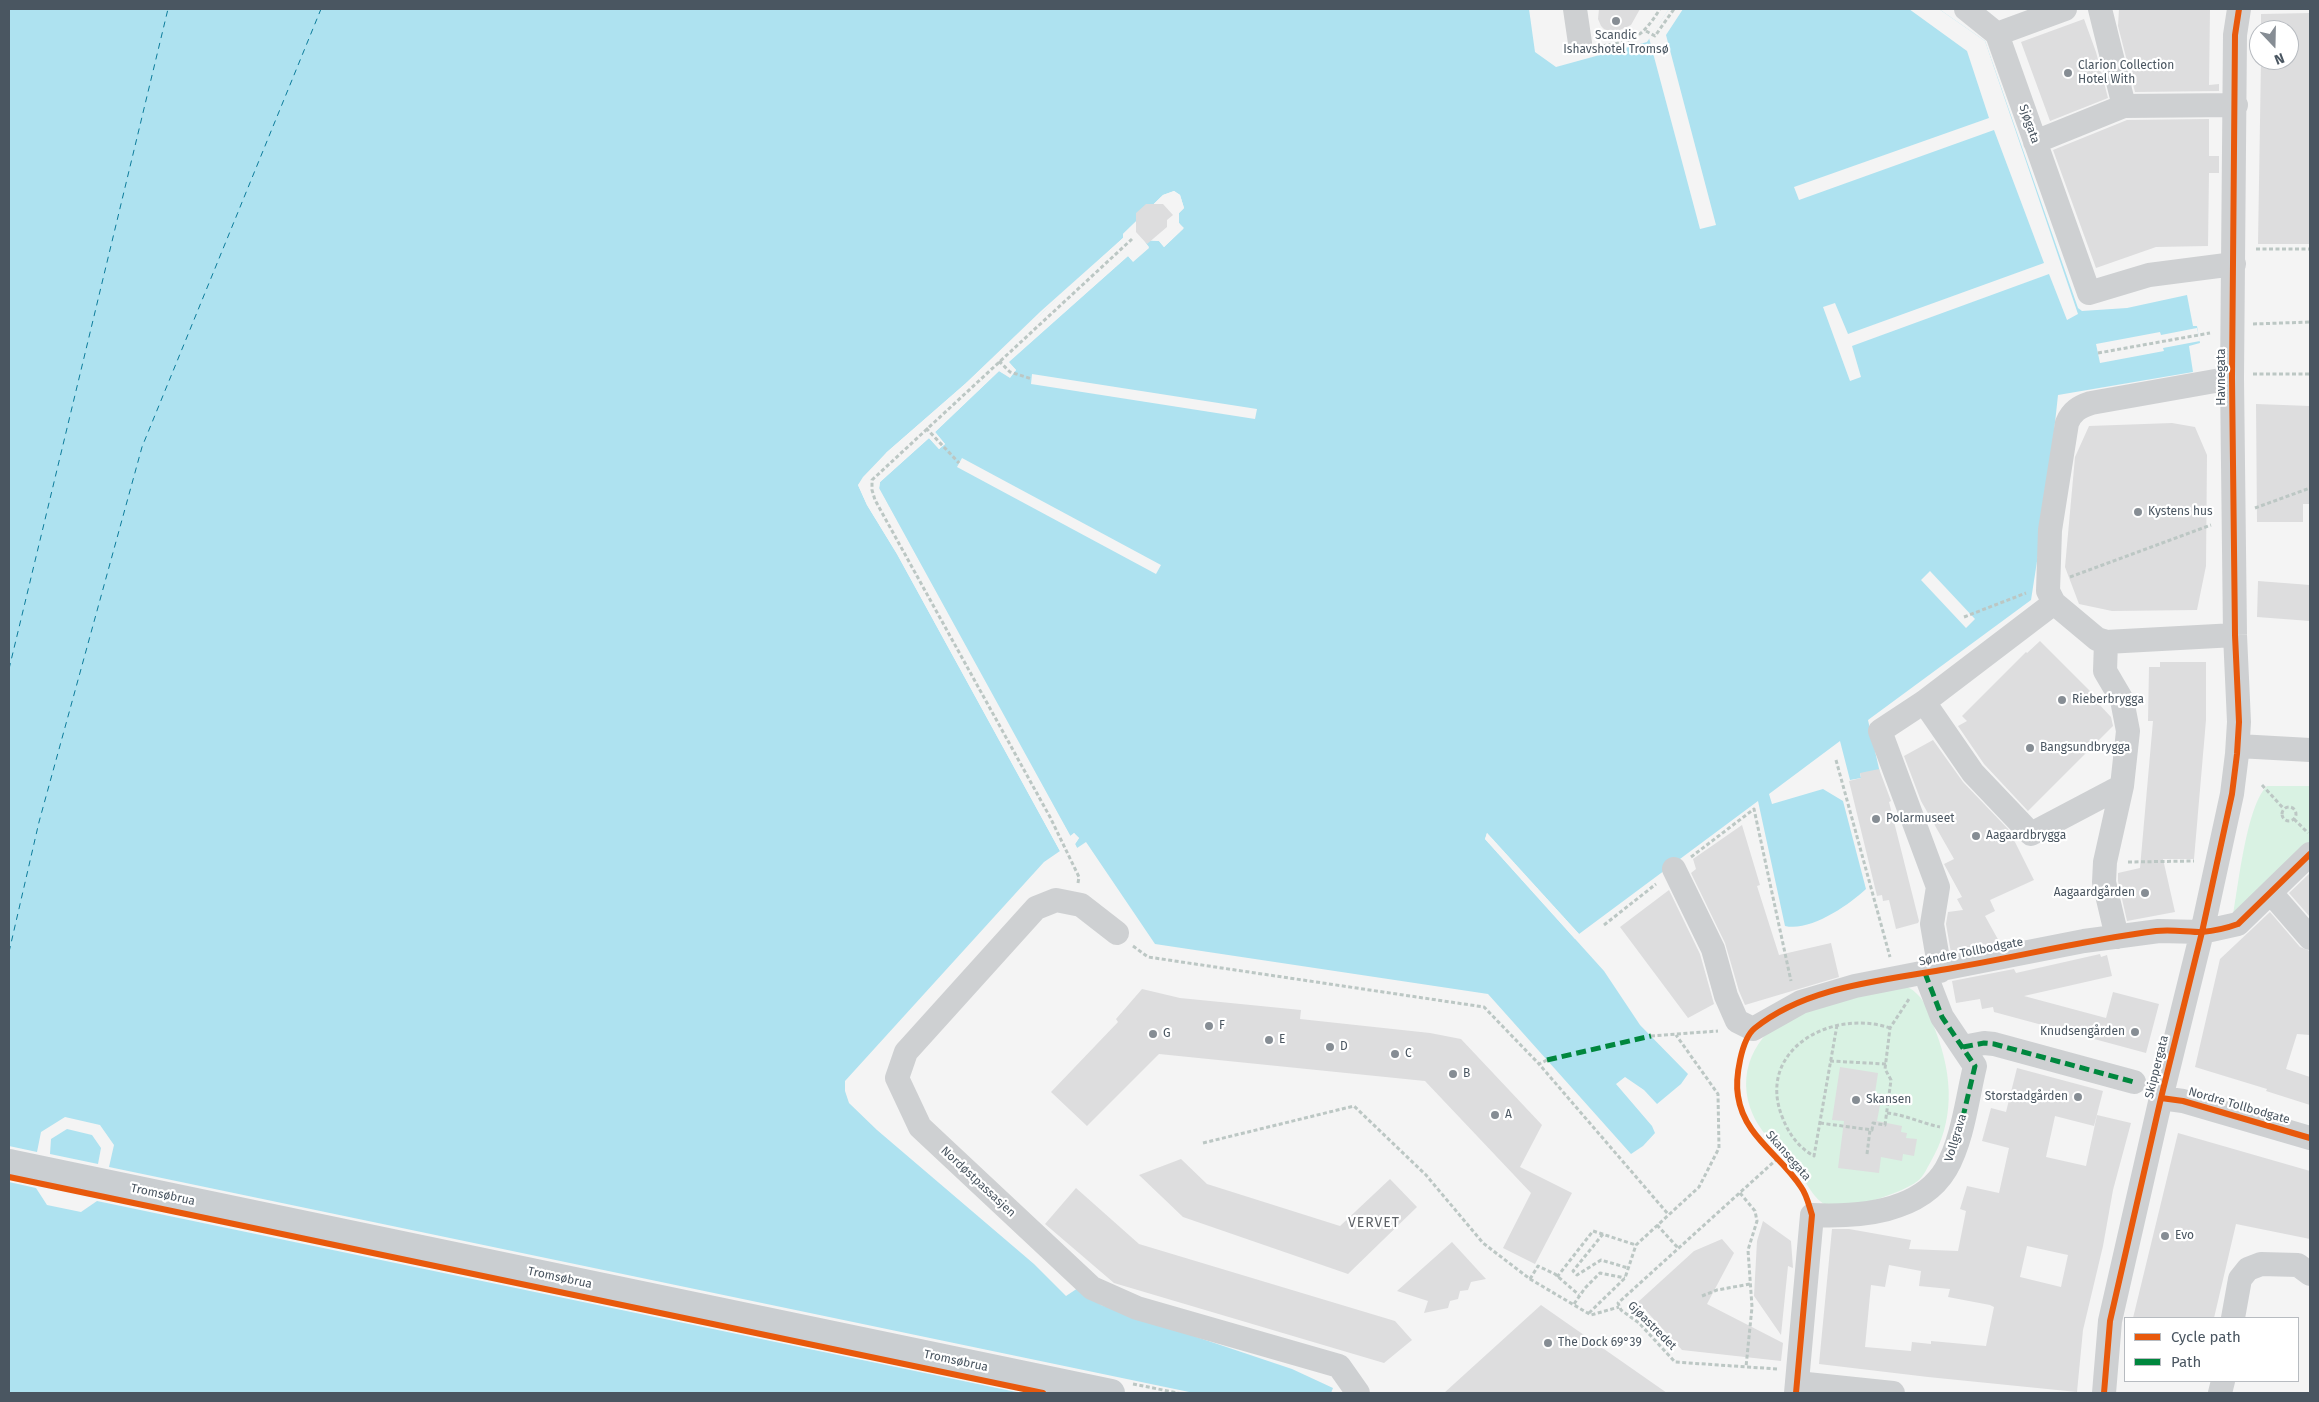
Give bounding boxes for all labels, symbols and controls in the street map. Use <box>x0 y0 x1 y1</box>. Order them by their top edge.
marker: Scandic Ishavshotel Tromsø <box>1610 15 1622 27</box>
north arrow <box>2249 20 2299 70</box>
place label: Scandic Ishavshotel Tromsø <box>1563 29 1669 57</box>
text: N <box>2272 49 2287 68</box>
place label: Clarion Collection Hotel With <box>2078 59 2174 87</box>
marker: Clarion Collection Hotel With <box>2062 67 2074 79</box>
street label: Sjøgata <box>2016 103 2042 145</box>
street label: Havnegata <box>2215 348 2229 406</box>
place label: Kystens hus <box>2148 505 2213 519</box>
marker: Kystens hus <box>2132 506 2144 518</box>
place label: Rieberbrygga <box>2072 693 2144 707</box>
marker: Rieberbrygga <box>2056 694 2068 706</box>
place label: Bangsundbrygga <box>2040 741 2130 755</box>
marker: Bangsundbrygga <box>2024 742 2036 754</box>
place label: Polarmuseet <box>1886 812 1955 826</box>
marker: Polarmuseet <box>1870 813 1882 825</box>
place label: Aagaardbrygga <box>1986 829 2066 843</box>
marker: Aagaardbrygga <box>1970 830 1982 842</box>
place label: Aagaardgården <box>2054 886 2135 900</box>
marker: Aagaardgården <box>2139 887 2151 899</box>
street label: Søndre Tollbodgate <box>1918 935 2024 969</box>
place label: F <box>1219 1019 1225 1033</box>
marker: F <box>1203 1020 1215 1032</box>
place label: Knudsengården <box>2040 1025 2125 1039</box>
marker: Knudsengården <box>2129 1026 2141 1038</box>
place label: G <box>1163 1027 1171 1041</box>
marker: G <box>1147 1028 1159 1040</box>
place label: E <box>1279 1033 1285 1047</box>
marker: E <box>1263 1034 1275 1046</box>
street label: Skippergata <box>2142 1034 2172 1100</box>
place label: D <box>1340 1040 1348 1054</box>
marker: D <box>1324 1041 1336 1053</box>
place label: C <box>1405 1047 1412 1061</box>
marker: C <box>1389 1048 1401 1060</box>
place label: B <box>1463 1067 1470 1081</box>
marker: B <box>1447 1068 1459 1080</box>
street label: Nordre Tollbodgate <box>2187 1085 2291 1127</box>
place label: Storstadgården <box>1985 1090 2068 1104</box>
marker: Storstadgården <box>2072 1091 2084 1103</box>
place label: Skansen <box>1866 1093 1911 1107</box>
marker: Skansen <box>1850 1094 1862 1106</box>
place label: A <box>1505 1108 1512 1122</box>
marker: A <box>1489 1109 1501 1121</box>
street label: Vollgrava <box>1942 1112 1970 1164</box>
street label: Skansegata <box>1762 1128 1814 1184</box>
street label: Nordøstpassasjen <box>938 1144 1018 1220</box>
street label: Tromsøbrua <box>130 1181 196 1209</box>
district label: VERVET <box>1347 1215 1401 1231</box>
place label: Evo <box>2175 1229 2194 1243</box>
marker: Evo <box>2159 1230 2171 1242</box>
street label: Tromsøbrua <box>527 1264 593 1292</box>
street label: Gjøastredet <box>1625 1299 1679 1353</box>
legend <box>2124 1317 2299 1382</box>
text: Cycle path <box>2171 1328 2241 1346</box>
place label: The Dock 69°39 <box>1558 1336 1642 1350</box>
marker: The Dock 69°39 <box>1542 1337 1554 1349</box>
street label: Tromsøbrua <box>923 1347 989 1375</box>
text: Path <box>2171 1353 2201 1371</box>

